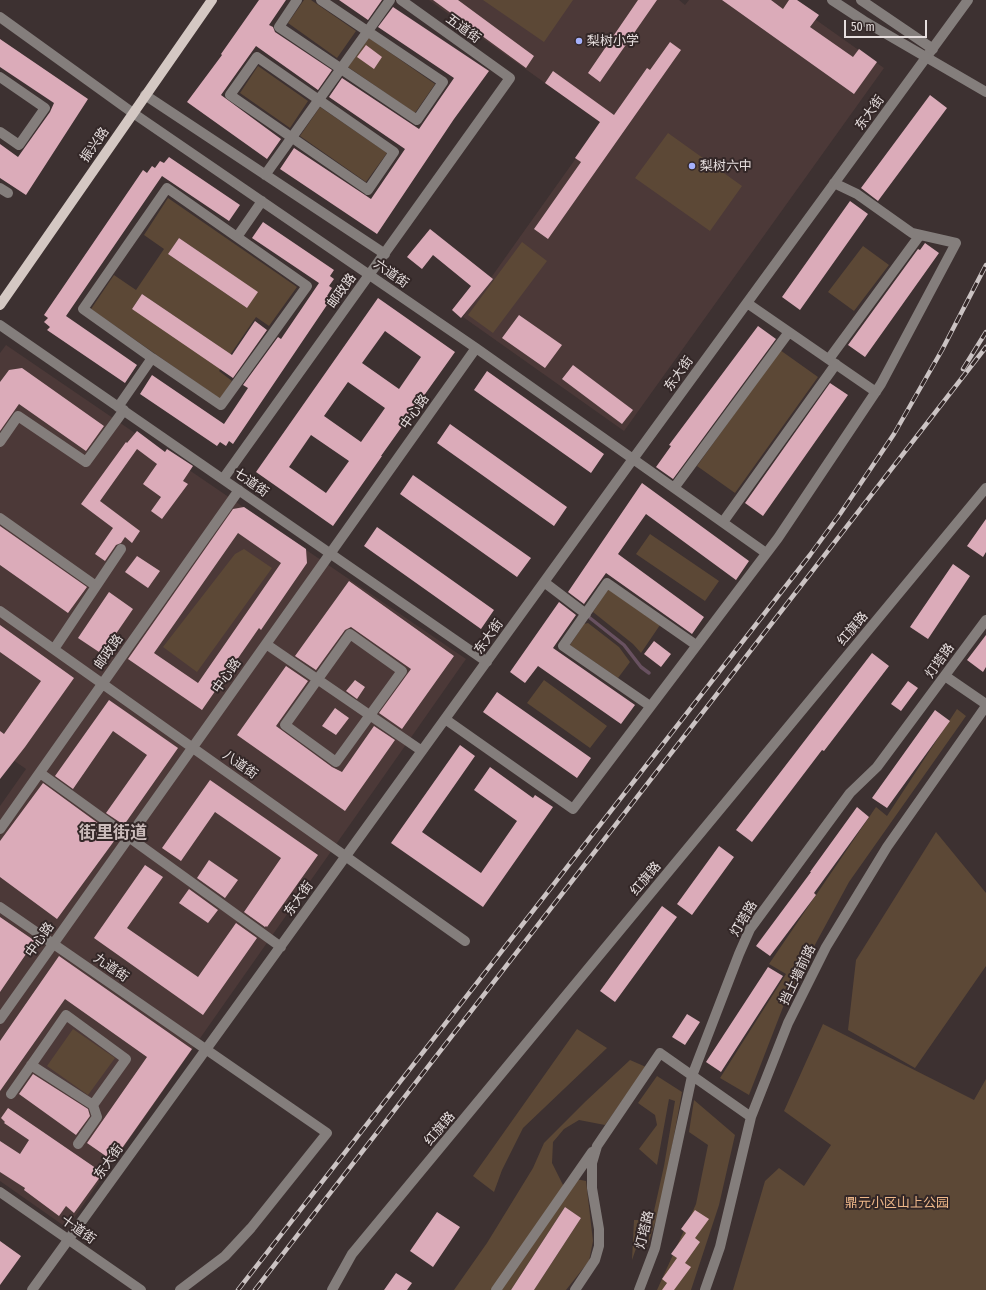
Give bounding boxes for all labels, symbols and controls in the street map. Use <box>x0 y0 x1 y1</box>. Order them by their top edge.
street label: 五道街 <box>443 11 483 47</box>
scale bar <box>846 12 929 38</box>
text: 50 m <box>851 20 875 34</box>
place label: 梨树小学 <box>587 33 639 49</box>
marker: 梨树小学 <box>574 36 584 46</box>
street label: 东大街 <box>852 93 888 133</box>
street label: 振兴路 <box>77 125 113 165</box>
place label: 梨树六中 <box>700 158 752 174</box>
marker: 梨树六中 <box>687 161 697 171</box>
street label: 六道街 <box>371 256 411 292</box>
street label: 邮政路 <box>324 271 360 311</box>
street label: 东大街 <box>661 354 697 394</box>
street label: 中心路 <box>397 392 433 432</box>
street label: 七道街 <box>231 465 271 501</box>
street label: 红旗路 <box>834 609 872 649</box>
street label: 东大街 <box>471 617 507 657</box>
street label: 邮政路 <box>91 632 127 672</box>
street label: 灯塔路 <box>922 641 958 681</box>
street label: 中心路 <box>209 656 245 696</box>
street label: 八道街 <box>220 747 260 783</box>
district label: 街里街道 <box>79 823 147 843</box>
street label: 红旗路 <box>627 859 665 899</box>
street label: 东大街 <box>281 879 317 919</box>
street label: 灯塔路 <box>727 898 761 940</box>
street label: 中心路 <box>22 920 58 960</box>
street label: 挡土墙前路 <box>777 942 819 1008</box>
street label: 九道街 <box>90 951 132 985</box>
street label: 红旗路 <box>421 1109 459 1149</box>
street label: 东大街 <box>91 1142 127 1182</box>
park label: 鼎元小区山上公园 <box>845 1195 949 1211</box>
street label: 灯塔路 <box>633 1209 657 1251</box>
street label: 十道街 <box>58 1212 98 1248</box>

